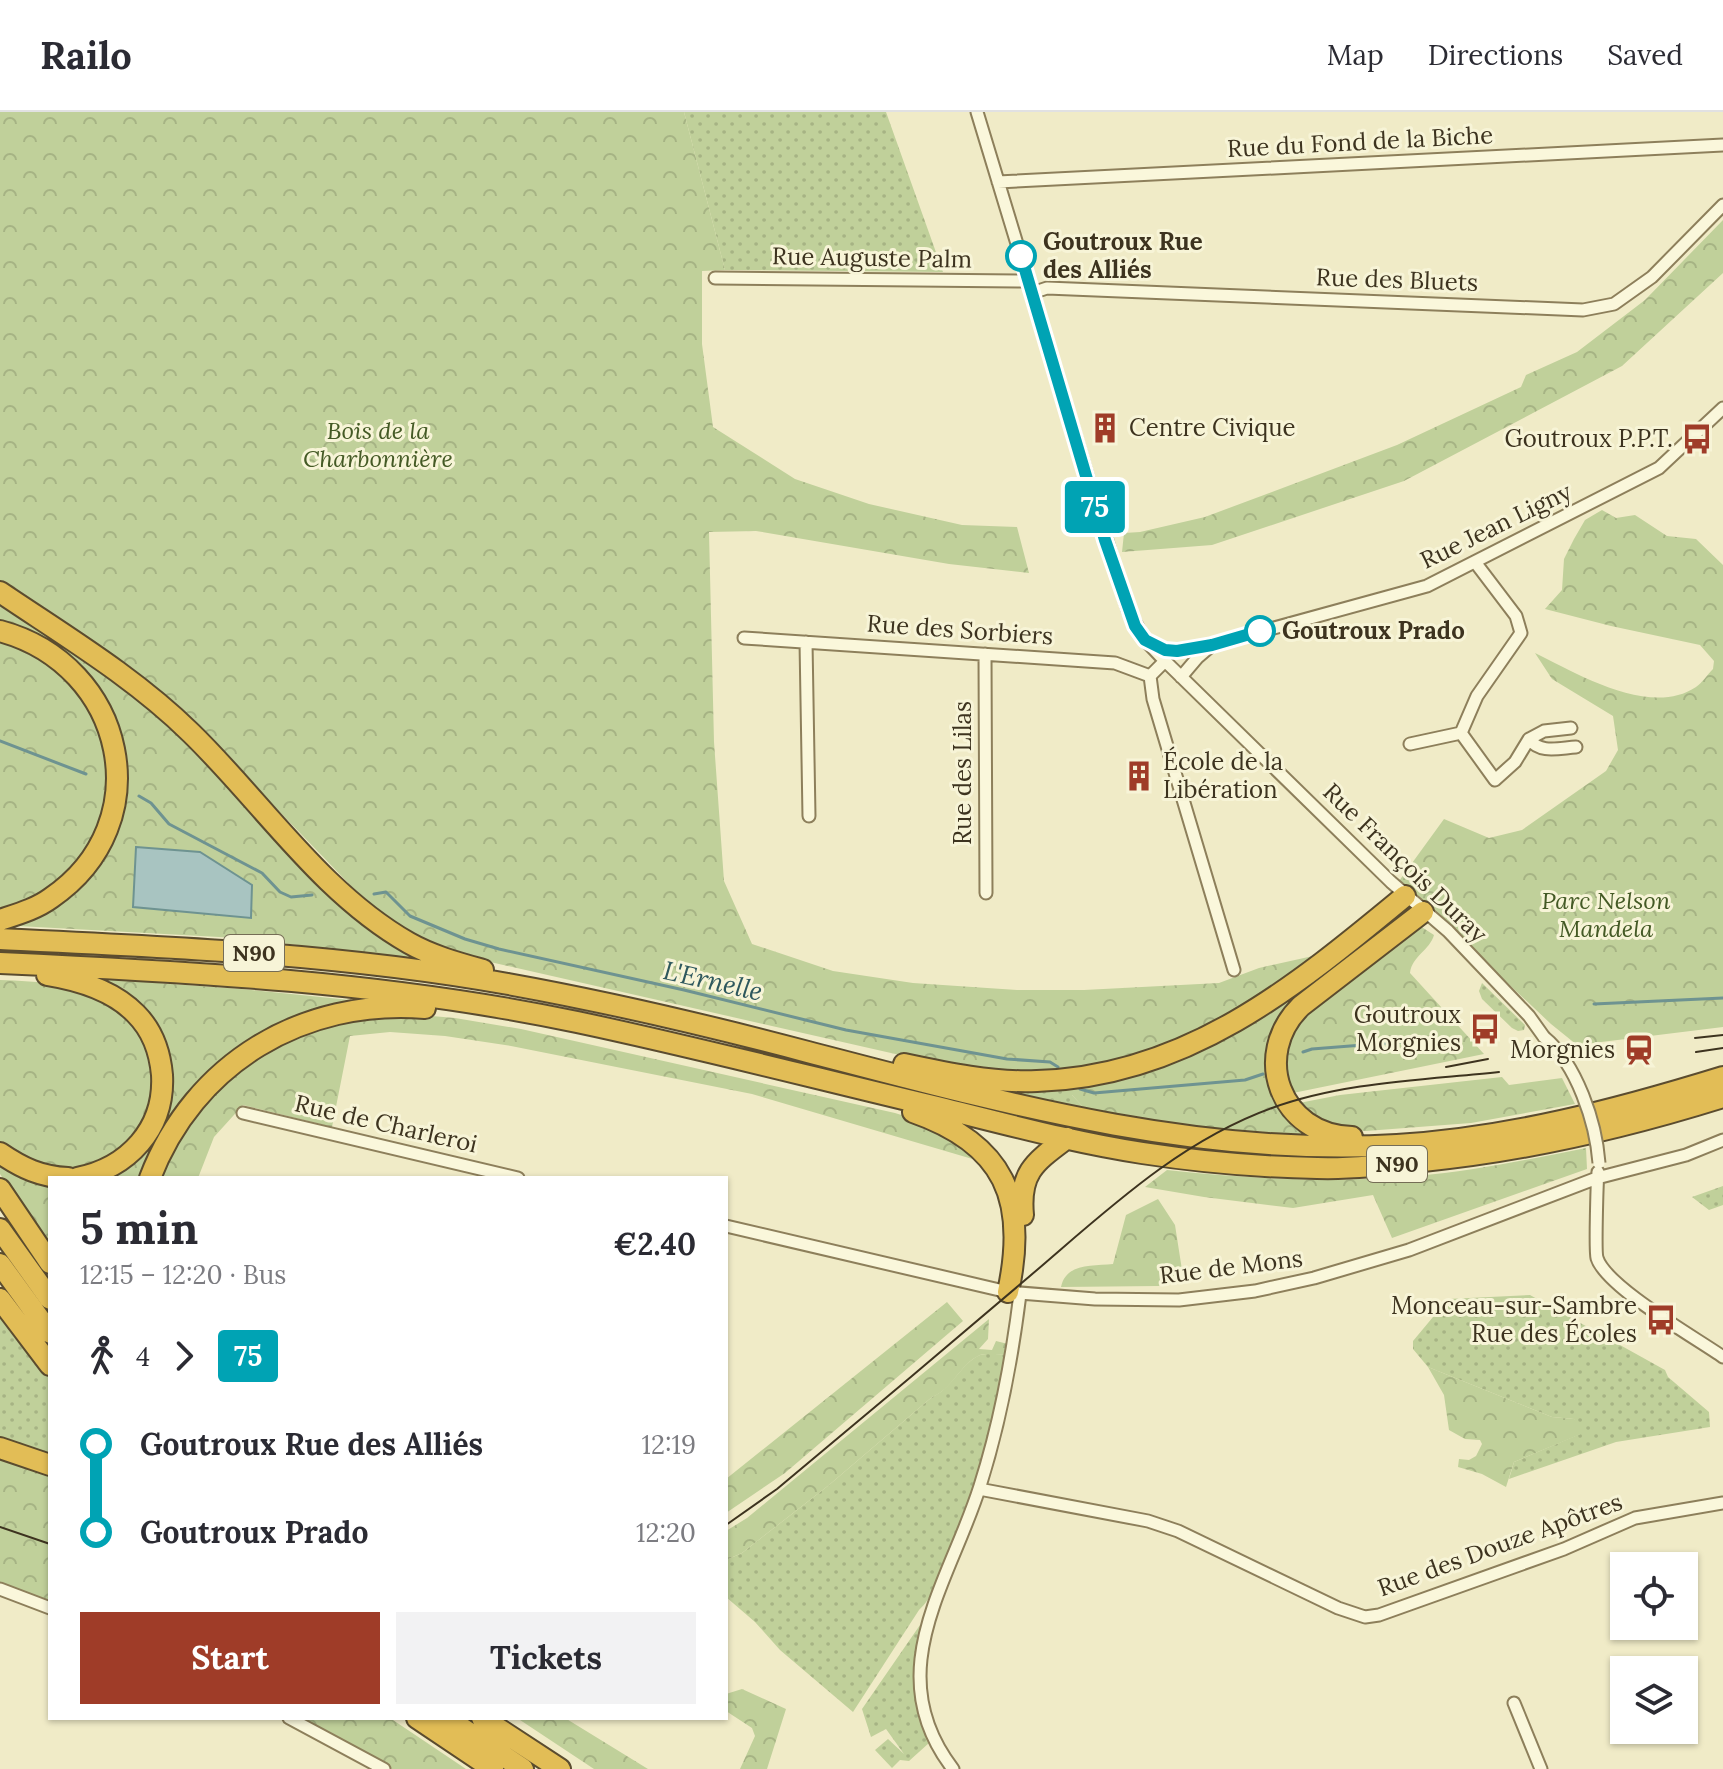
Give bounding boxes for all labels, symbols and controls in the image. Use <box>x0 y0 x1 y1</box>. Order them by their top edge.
text: Railo <box>40 31 132 79</box>
text: Map <box>1327 37 1384 73</box>
text: Directions <box>1428 37 1563 73</box>
text: Saved <box>1607 37 1683 73</box>
street label: Rue du Fond de la Biche <box>1226 119 1494 164</box>
place label: Goutroux Rue des Alliés <box>1043 226 1203 285</box>
street label: Rue Auguste Palm <box>772 240 972 275</box>
marker: Goutroux Rue des Alliés <box>1006 241 1036 271</box>
street label: Rue des Bluets <box>1315 261 1479 298</box>
building icon: Centre Civique <box>1088 411 1122 445</box>
place label: Centre Civique <box>1129 412 1296 443</box>
park label: Bois de la Charbonnière <box>303 415 453 474</box>
bus stop icon: Goutroux P.P.T. <box>1680 422 1714 456</box>
place label: Goutroux P.P.T. <box>1504 423 1673 454</box>
street label: Rue Jean Ligny <box>1415 475 1577 576</box>
line badge: 75 <box>1059 481 1131 533</box>
text: 75 <box>1081 489 1109 525</box>
street label: Rue des Sorbiers <box>866 608 1054 651</box>
place label: Goutroux Prado <box>1282 615 1465 646</box>
marker: Goutroux Prado <box>1245 616 1275 646</box>
street label: Rue des Lilas <box>947 701 978 845</box>
place label: École de la Libération <box>1163 746 1283 805</box>
building icon: École de la Libération <box>1122 759 1156 793</box>
street label: Rue François Duray <box>1317 776 1494 949</box>
park label: Parc Nelson Mandela <box>1541 885 1671 944</box>
road number: N90 <box>224 935 284 971</box>
water label: L'Ernelle <box>660 953 766 1008</box>
place label: Goutroux Morgnies <box>1354 999 1461 1058</box>
bus stop icon: Goutroux Morgnies <box>1468 1012 1502 1046</box>
station icon: Morgnies <box>1622 1033 1656 1067</box>
place label: Morgnies <box>1510 1034 1615 1065</box>
street label: Rue de Charleroi <box>292 1087 481 1160</box>
road number: N90 <box>1367 1146 1427 1182</box>
text: 5 min <box>80 1200 198 1256</box>
text: €2.40 <box>613 1225 696 1263</box>
street label: Rue de Mons <box>1158 1242 1304 1291</box>
text: 12:15 – 12:20 · Bus <box>80 1258 286 1291</box>
place label: Monceau-sur-Sambre Rue des Écoles <box>1391 1290 1637 1349</box>
bus stop icon: Monceau-sur-Sambre Rue des Écoles <box>1644 1303 1678 1337</box>
icon: walk <box>80 1334 124 1378</box>
icon: forward <box>162 1334 206 1378</box>
text: 75 <box>234 1338 262 1374</box>
text: 4 <box>136 1340 150 1373</box>
text: Goutroux Rue des Alliés <box>140 1425 483 1463</box>
text: 12:19 <box>642 1428 696 1461</box>
street label: Rue des Douze Apôtres <box>1373 1486 1626 1603</box>
text: Goutroux Prado <box>140 1513 368 1551</box>
text: 12:20 <box>636 1516 696 1549</box>
map controls <box>1610 1552 1698 1744</box>
button: locate <box>1610 1552 1698 1640</box>
button: Start <box>80 1612 380 1704</box>
button: Tickets <box>396 1612 696 1704</box>
button: layers <box>1610 1656 1698 1744</box>

